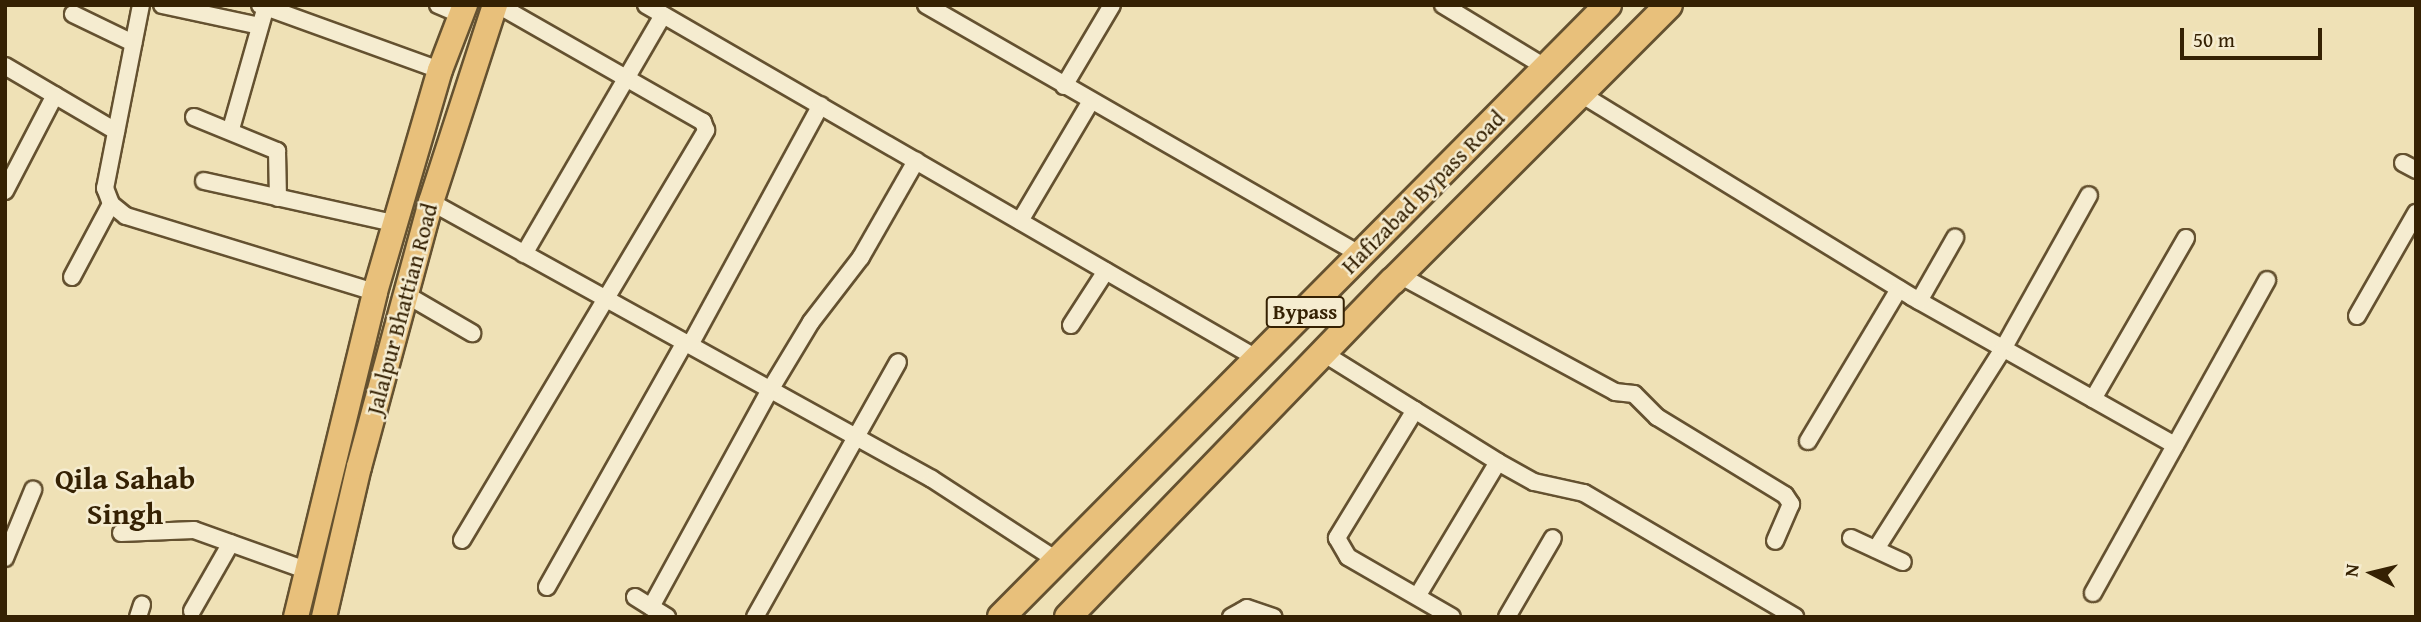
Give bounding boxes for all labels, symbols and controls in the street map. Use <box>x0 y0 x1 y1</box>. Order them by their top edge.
scale bar <box>2183 14 2325 58</box>
text: 50 m <box>2193 24 2235 55</box>
street label: Hafizabad Bypass Road <box>1335 104 1511 280</box>
street label: Jalalpur Bhattian Road <box>360 200 444 418</box>
road number: Bypass <box>1265 294 1345 330</box>
district label: Qila Sahab Singh <box>55 460 195 530</box>
north arrow <box>2337 538 2407 608</box>
text: N <box>2336 562 2366 578</box>

